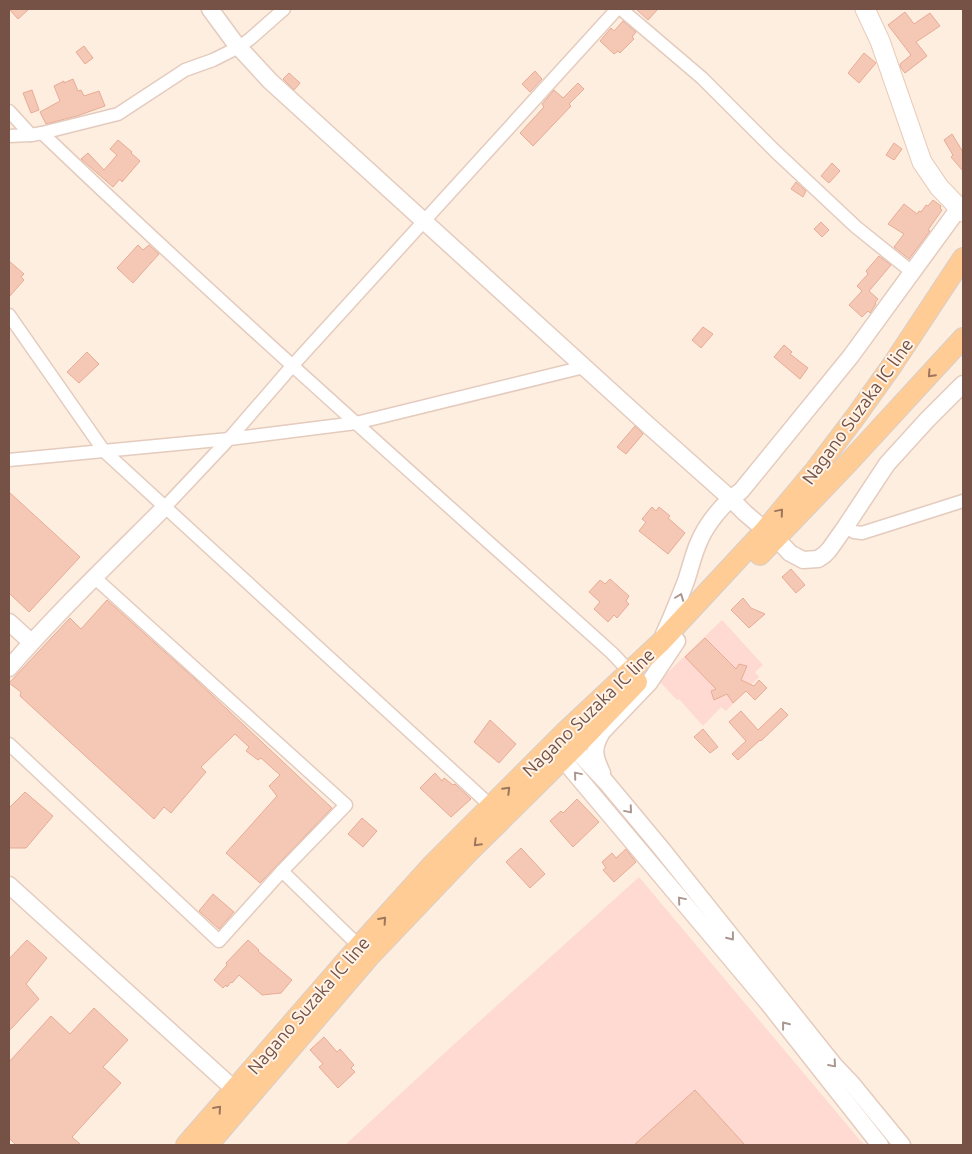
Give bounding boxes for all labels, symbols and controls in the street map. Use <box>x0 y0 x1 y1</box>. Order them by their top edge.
street label: Nagano Suzaka IC line <box>797 334 917 488</box>
one-way arrow <box>928 368 937 377</box>
one-way arrow <box>774 509 783 518</box>
one-way arrow <box>674 593 684 602</box>
street label: Nagano Suzaka IC line <box>518 644 658 780</box>
one-way arrow <box>574 772 582 781</box>
one-way arrow <box>501 787 510 796</box>
one-way arrow <box>624 805 633 814</box>
one-way arrow <box>474 837 483 846</box>
one-way arrow <box>678 896 687 905</box>
one-way arrow <box>377 917 386 926</box>
one-way arrow <box>725 931 734 941</box>
street label: Nagano Suzaka IC line <box>243 932 373 1078</box>
one-way arrow <box>781 1021 790 1030</box>
one-way arrow <box>827 1058 836 1067</box>
one-way arrow <box>212 1105 221 1114</box>

